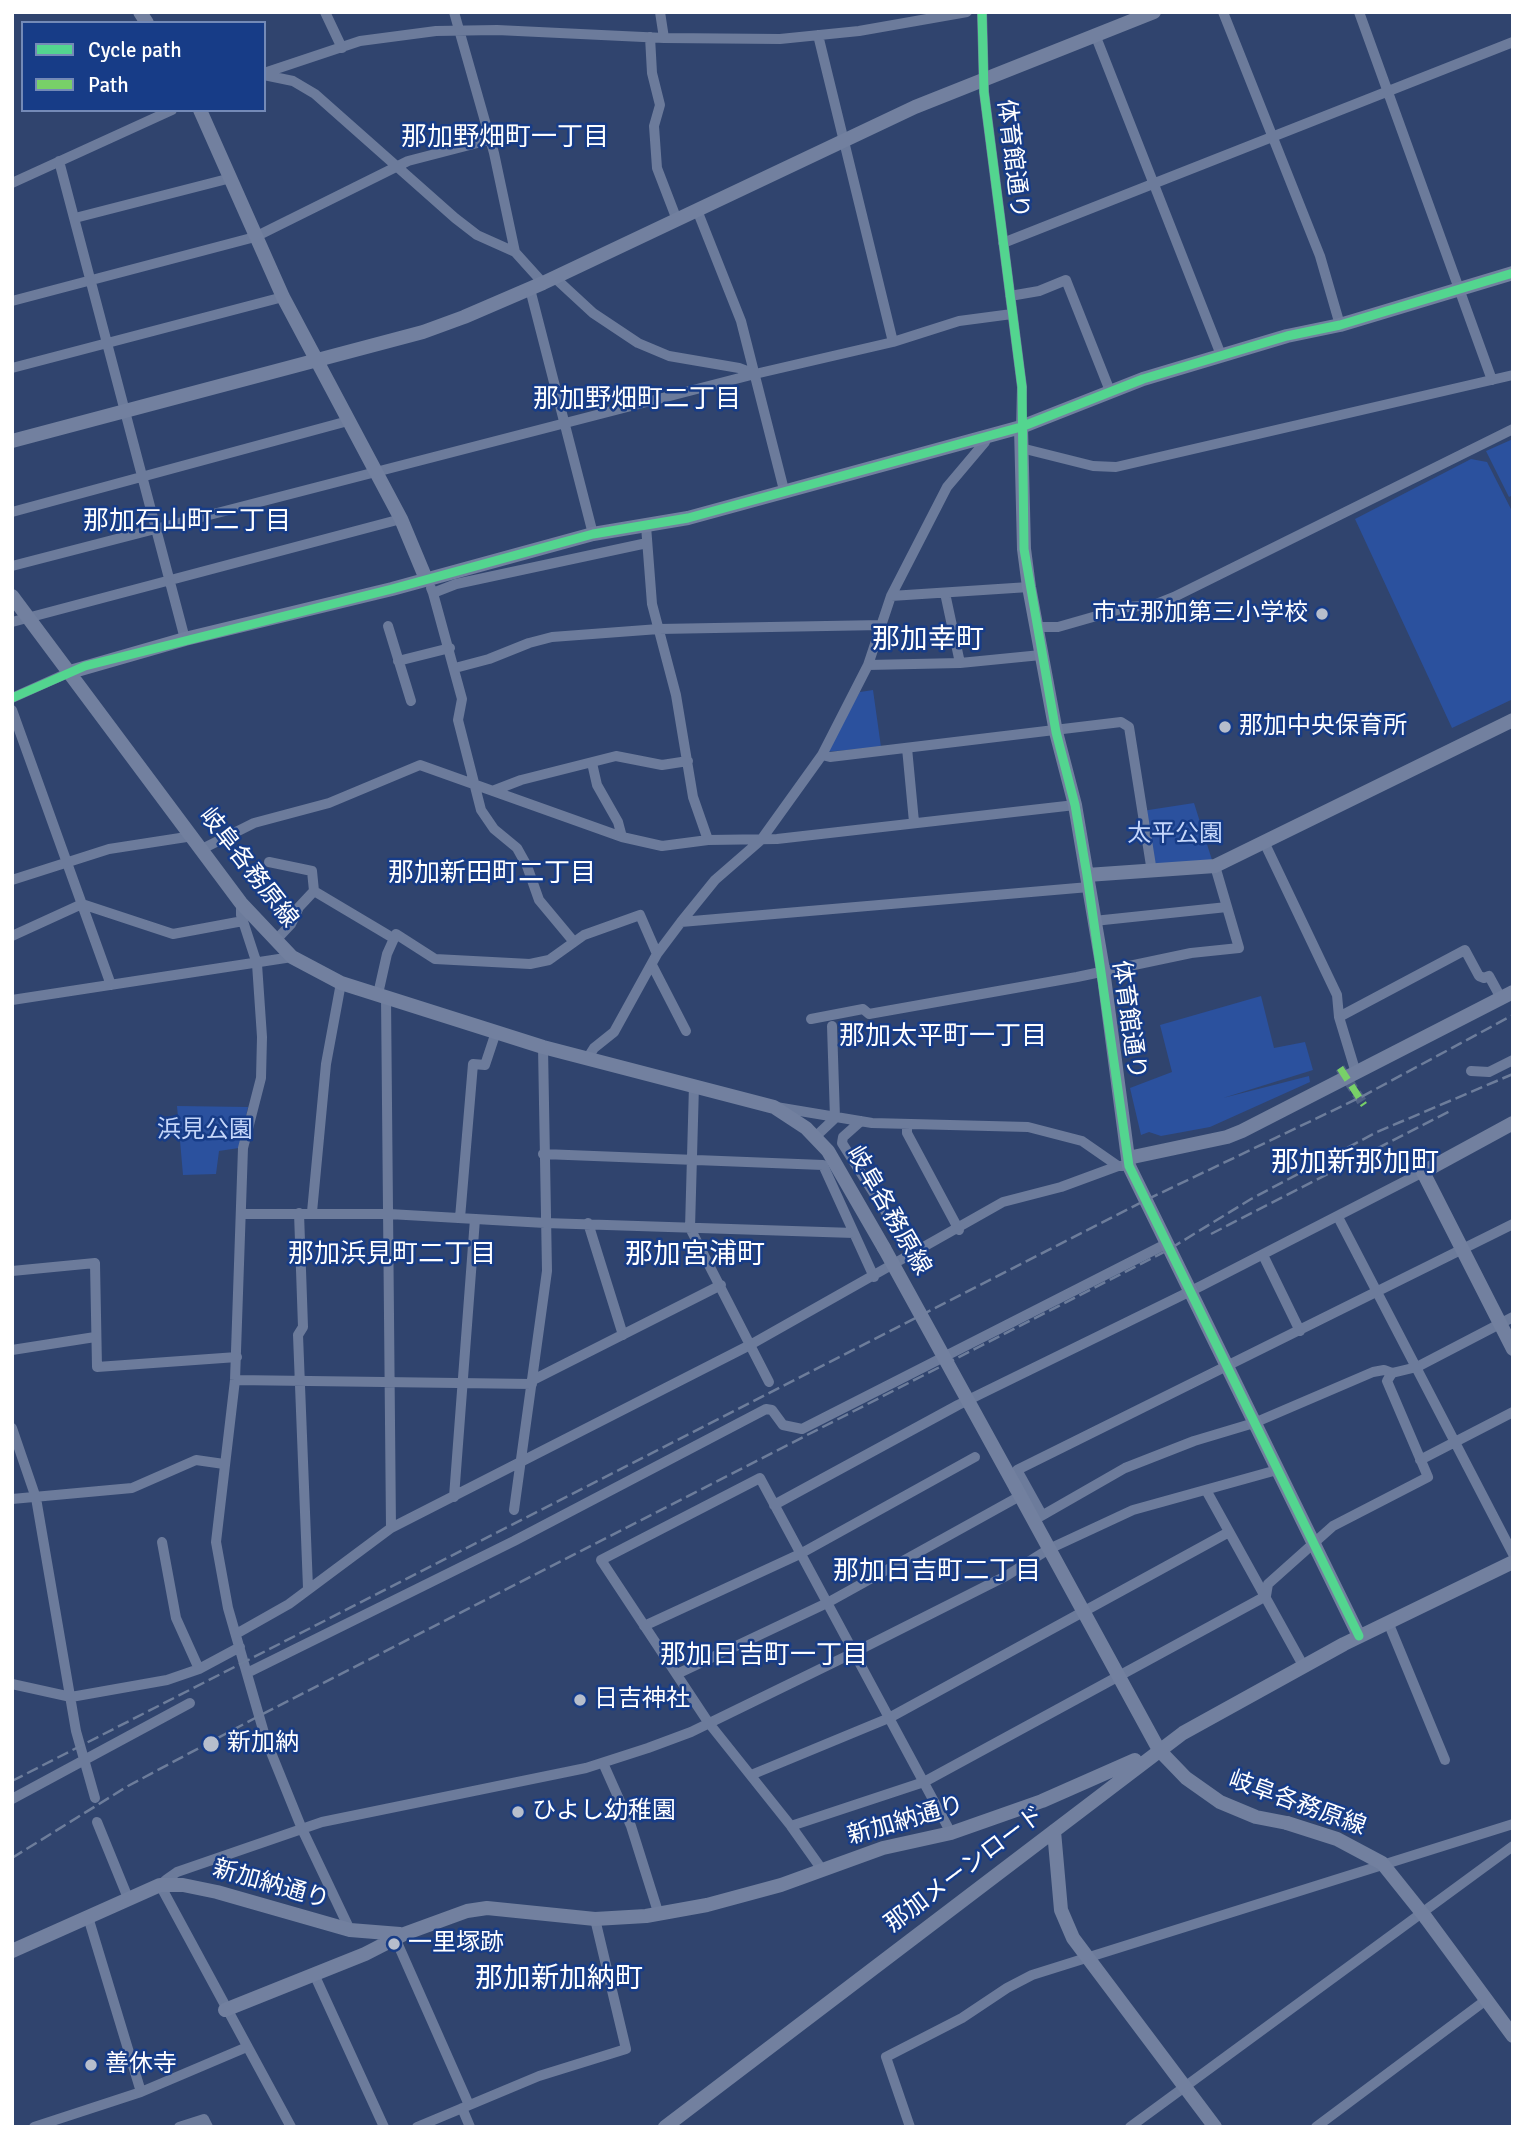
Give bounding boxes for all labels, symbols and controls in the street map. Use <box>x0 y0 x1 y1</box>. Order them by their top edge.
legend <box>21 21 266 112</box>
text: Cycle path <box>88 37 182 63</box>
text: Path <box>88 72 129 98</box>
street label: 体育館通り <box>990 98 1034 220</box>
district label: 那加野畑町一丁目 <box>401 122 609 154</box>
district label: 那加野畑町二丁目 <box>533 384 741 416</box>
district label: 那加石山町二丁目 <box>83 506 291 538</box>
place label: 市立那加第三小学校 <box>1092 600 1308 628</box>
marker: 市立那加第三小学校 <box>1314 606 1330 622</box>
district label: 那加幸町 <box>872 624 984 658</box>
place label: 那加中央保育所 <box>1239 713 1407 741</box>
marker: 那加中央保育所 <box>1217 719 1233 735</box>
street label: 岐阜各務原線 <box>192 802 304 934</box>
park label: 太平公園 <box>1127 821 1223 849</box>
district label: 那加新田町二丁目 <box>388 858 596 890</box>
street label: 体育館通り <box>1105 959 1151 1081</box>
district label: 那加太平町一丁目 <box>839 1021 1047 1053</box>
park label: 浜見公園 <box>157 1117 253 1145</box>
street label: 岐阜各務原線 <box>840 1141 936 1281</box>
district label: 那加新那加町 <box>1271 1147 1439 1181</box>
district label: 那加浜見町二丁目 <box>288 1239 496 1271</box>
district label: 那加宮浦町 <box>625 1239 765 1273</box>
district label: 那加日吉町二丁目 <box>833 1556 1041 1588</box>
district label: 那加日吉町一丁目 <box>660 1640 868 1672</box>
place label: 日吉神社 <box>594 1686 690 1714</box>
marker: 日吉神社 <box>572 1692 588 1708</box>
place label: 新加納 <box>227 1730 299 1758</box>
marker: 新加納 <box>201 1734 221 1754</box>
street label: 岐阜各務原線 <box>1224 1766 1370 1842</box>
street label: 新加納通り <box>844 1791 968 1851</box>
place label: ひよし幼稚園 <box>532 1798 676 1826</box>
street label: 那加メーンロード <box>880 1801 1050 1939</box>
marker: ひよし幼稚園 <box>510 1804 526 1820</box>
street label: 新加納通り <box>209 1855 333 1915</box>
place label: 一里塚跡 <box>408 1930 504 1958</box>
marker: 一里塚跡 <box>386 1936 402 1952</box>
district label: 那加新加納町 <box>475 1963 643 1997</box>
place label: 善休寺 <box>105 2051 177 2079</box>
marker: 善休寺 <box>83 2057 99 2073</box>

